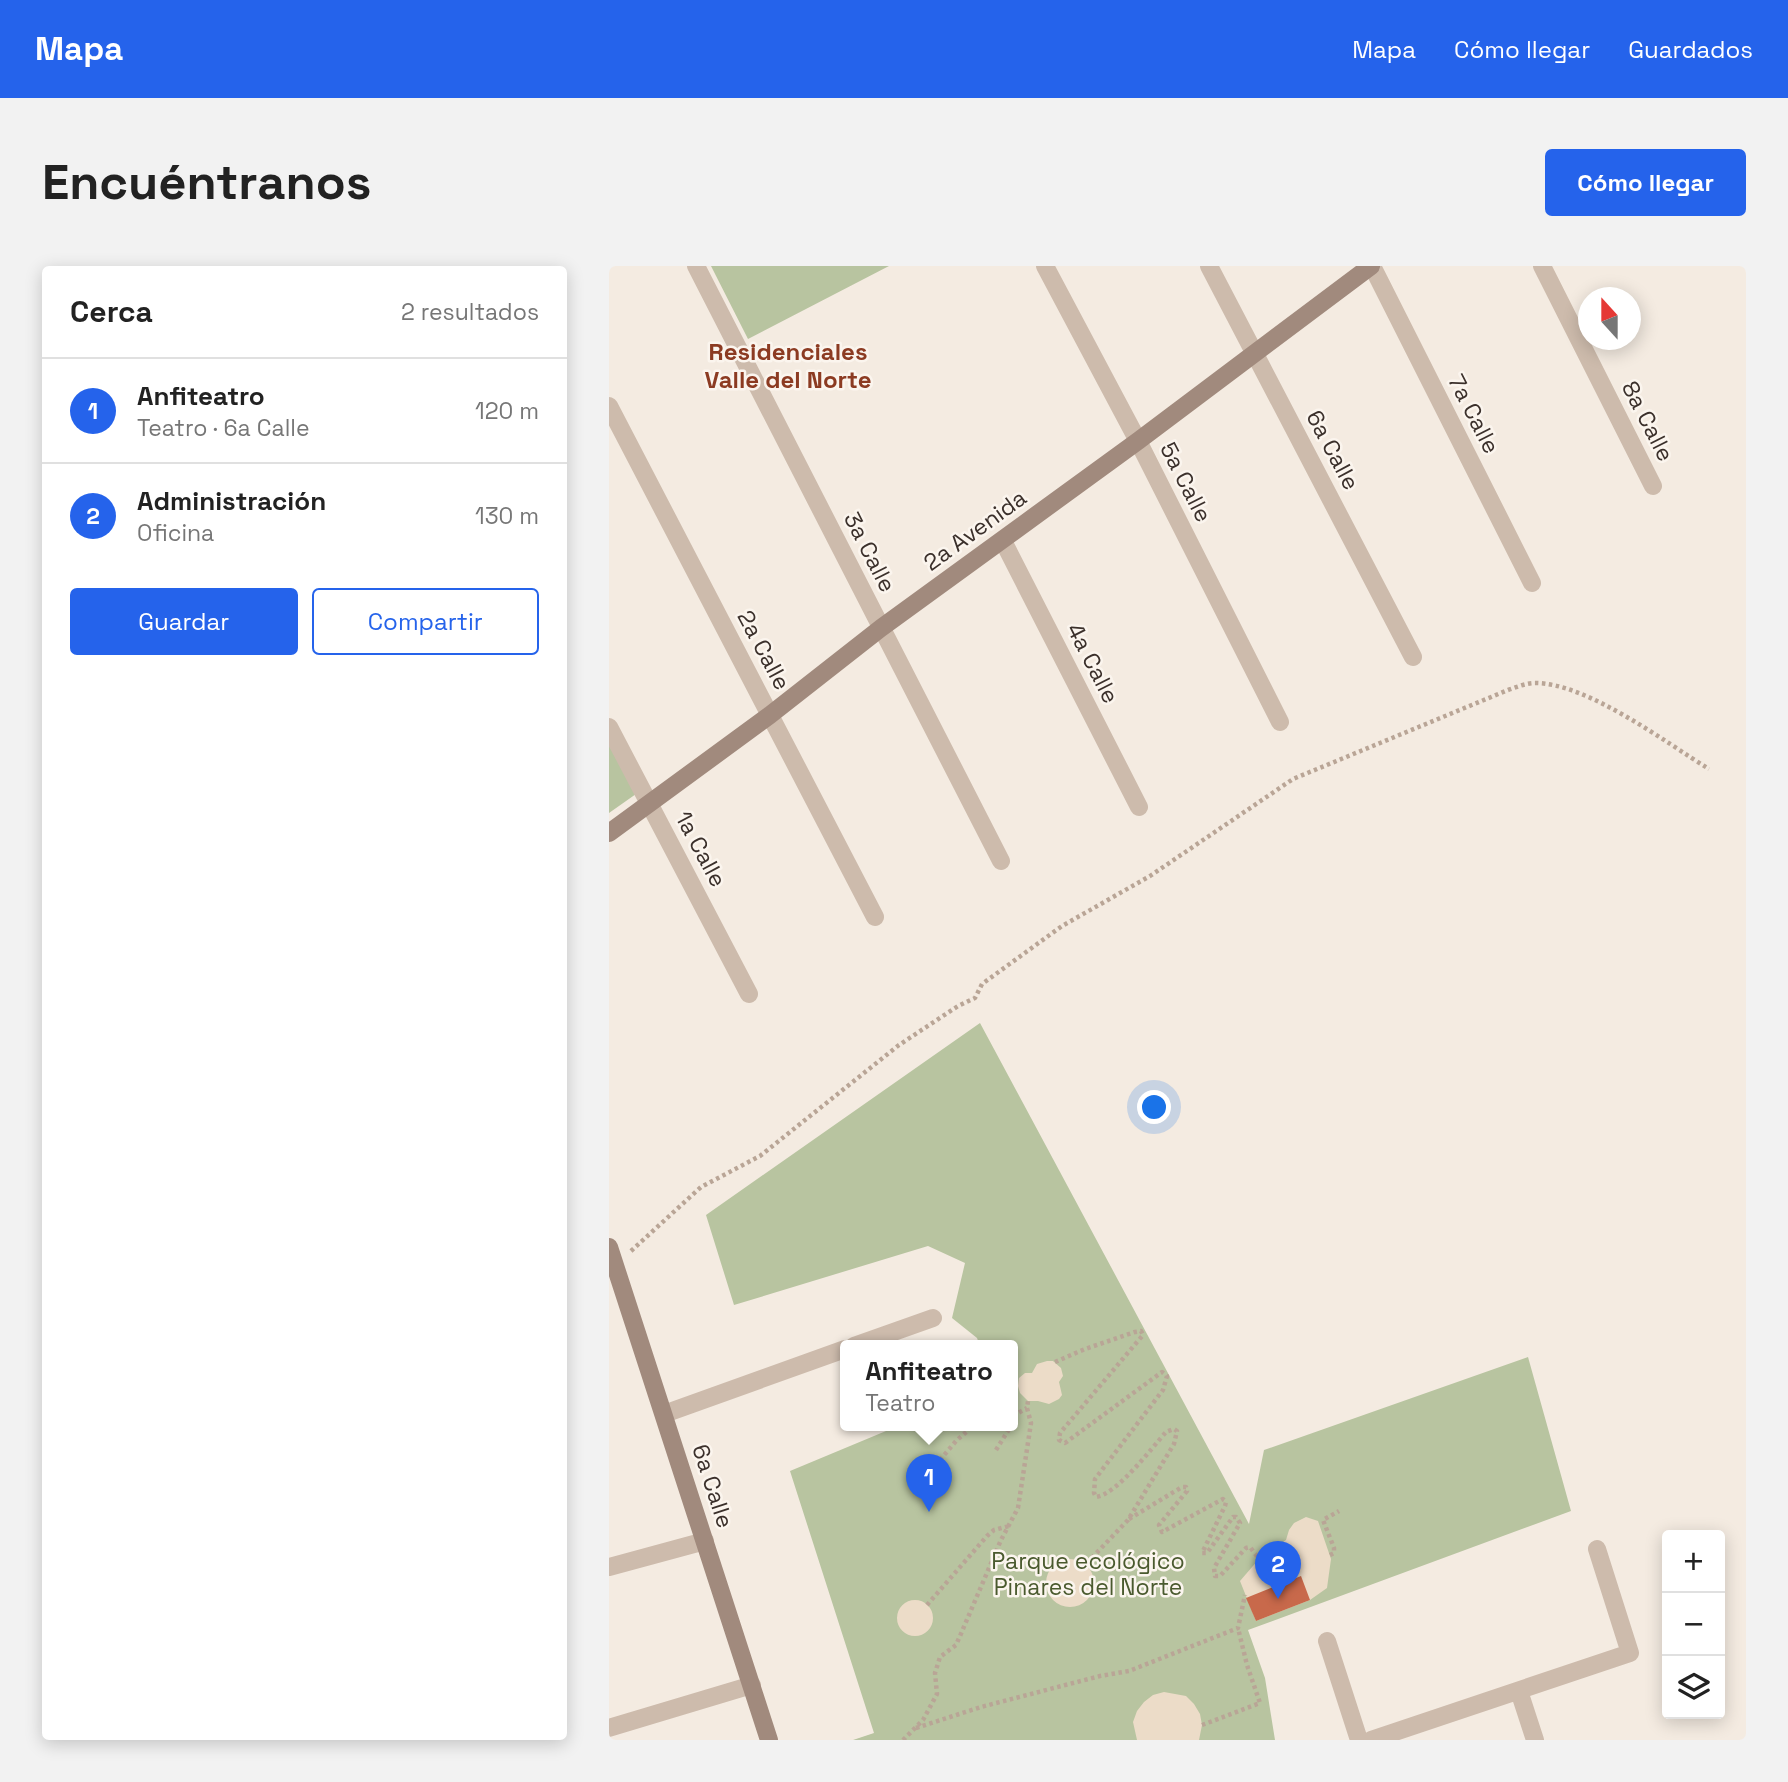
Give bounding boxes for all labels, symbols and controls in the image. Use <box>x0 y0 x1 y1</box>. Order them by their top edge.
text: Mapa <box>35 28 123 70</box>
text: Mapa <box>1352 34 1416 65</box>
text: Cómo llegar <box>1454 34 1590 65</box>
text: Guardados <box>1628 34 1753 65</box>
button: Cómo llegar <box>1545 149 1746 216</box>
text: Encuéntranos <box>42 151 371 213</box>
north arrow <box>1578 287 1641 350</box>
text: Cerca <box>70 292 153 331</box>
text: 2 resultados <box>401 297 539 327</box>
district label: Residenciales Valle del Norte <box>705 336 871 395</box>
street label: 7a Calle <box>1441 369 1507 459</box>
street label: 8a Calle <box>1615 376 1681 466</box>
text: Anfiteatro <box>137 379 265 413</box>
text: 1 <box>88 396 98 426</box>
text: 120 m <box>475 396 539 426</box>
street label: 6a Calle <box>1300 405 1366 495</box>
text: Teatro · 6a Calle <box>137 413 310 443</box>
street label: 5a Calle <box>1153 437 1219 527</box>
street label: 2a Avenida <box>918 483 1032 577</box>
text: Administración <box>137 484 326 518</box>
text: 2 <box>86 501 100 531</box>
text: 130 m <box>475 501 539 531</box>
street label: 3a Calle <box>837 507 903 597</box>
text: Oficina <box>137 518 214 548</box>
button: Guardar <box>70 588 298 655</box>
button: Compartir <box>312 588 539 655</box>
street label: 2a Calle <box>731 605 797 695</box>
street label: 4a Calle <box>1060 618 1126 708</box>
street label: 1a Calle <box>669 806 733 892</box>
your location <box>1137 1090 1171 1124</box>
popup <box>840 1340 1018 1431</box>
text: Anfiteatro <box>865 1354 993 1388</box>
text: Teatro <box>865 1388 936 1418</box>
street label: 6a Calle <box>685 1440 741 1532</box>
pin: 1 <box>906 1454 952 1512</box>
map controls <box>1662 1530 1725 1719</box>
button: + <box>1662 1530 1725 1593</box>
pin: 2 <box>1255 1541 1301 1599</box>
park label: Parque ecológico Pinares del Norte <box>991 1546 1185 1602</box>
button: − <box>1662 1593 1725 1656</box>
button: layers <box>1662 1656 1725 1719</box>

